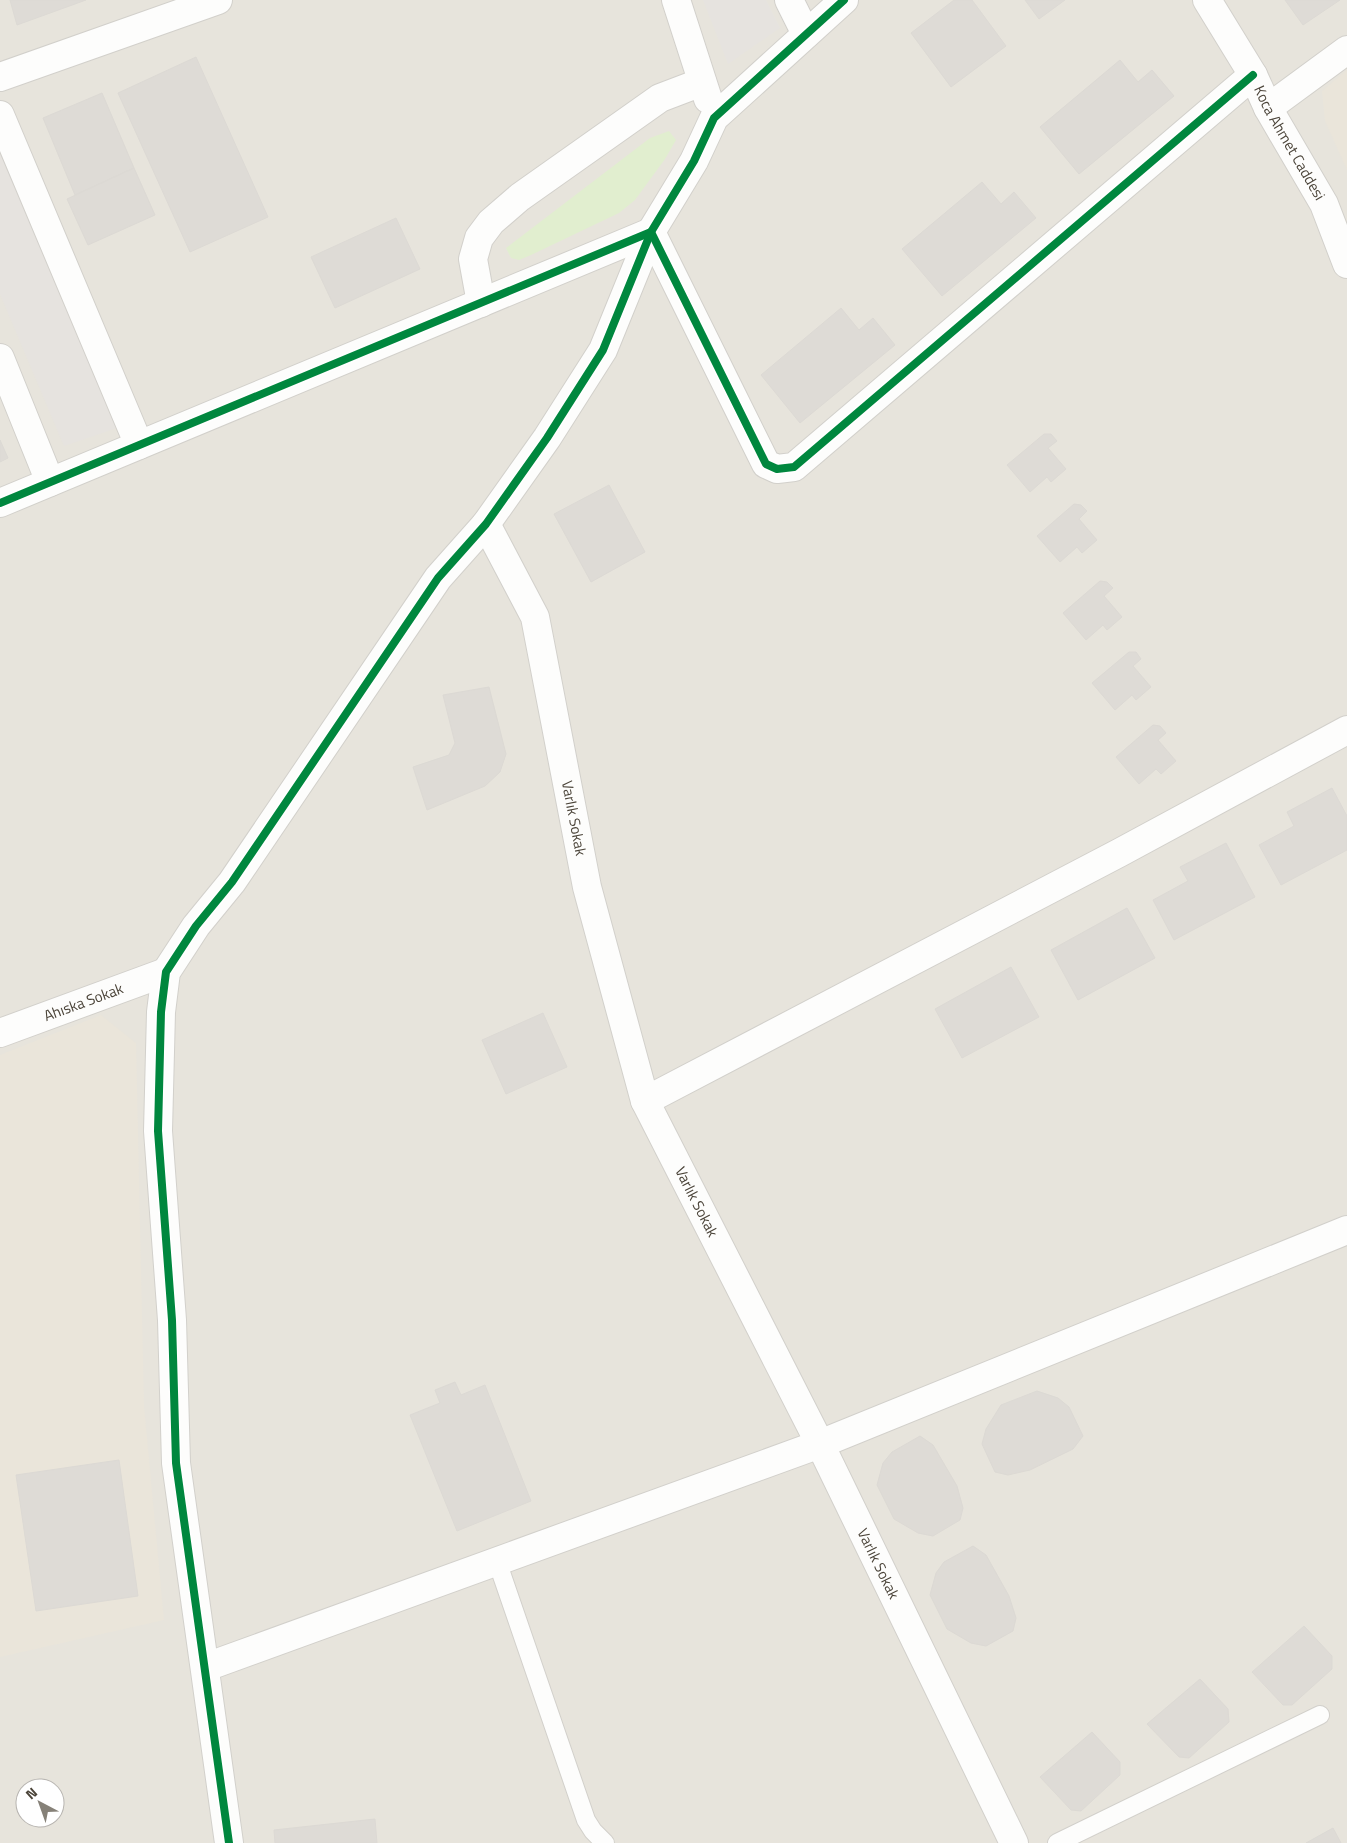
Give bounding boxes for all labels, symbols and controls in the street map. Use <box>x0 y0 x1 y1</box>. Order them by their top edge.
street label: Koca Ahmet Caddesi <box>1248 82 1331 204</box>
street label: Varlık Sokak <box>556 778 593 858</box>
street label: Ahıska Sokak <box>40 977 126 1027</box>
street label: Varlık Sokak <box>669 1162 724 1241</box>
street label: Varlık Sokak <box>852 1524 906 1603</box>
north arrow <box>15 1778 65 1828</box>
text: N <box>21 1782 42 1804</box>

